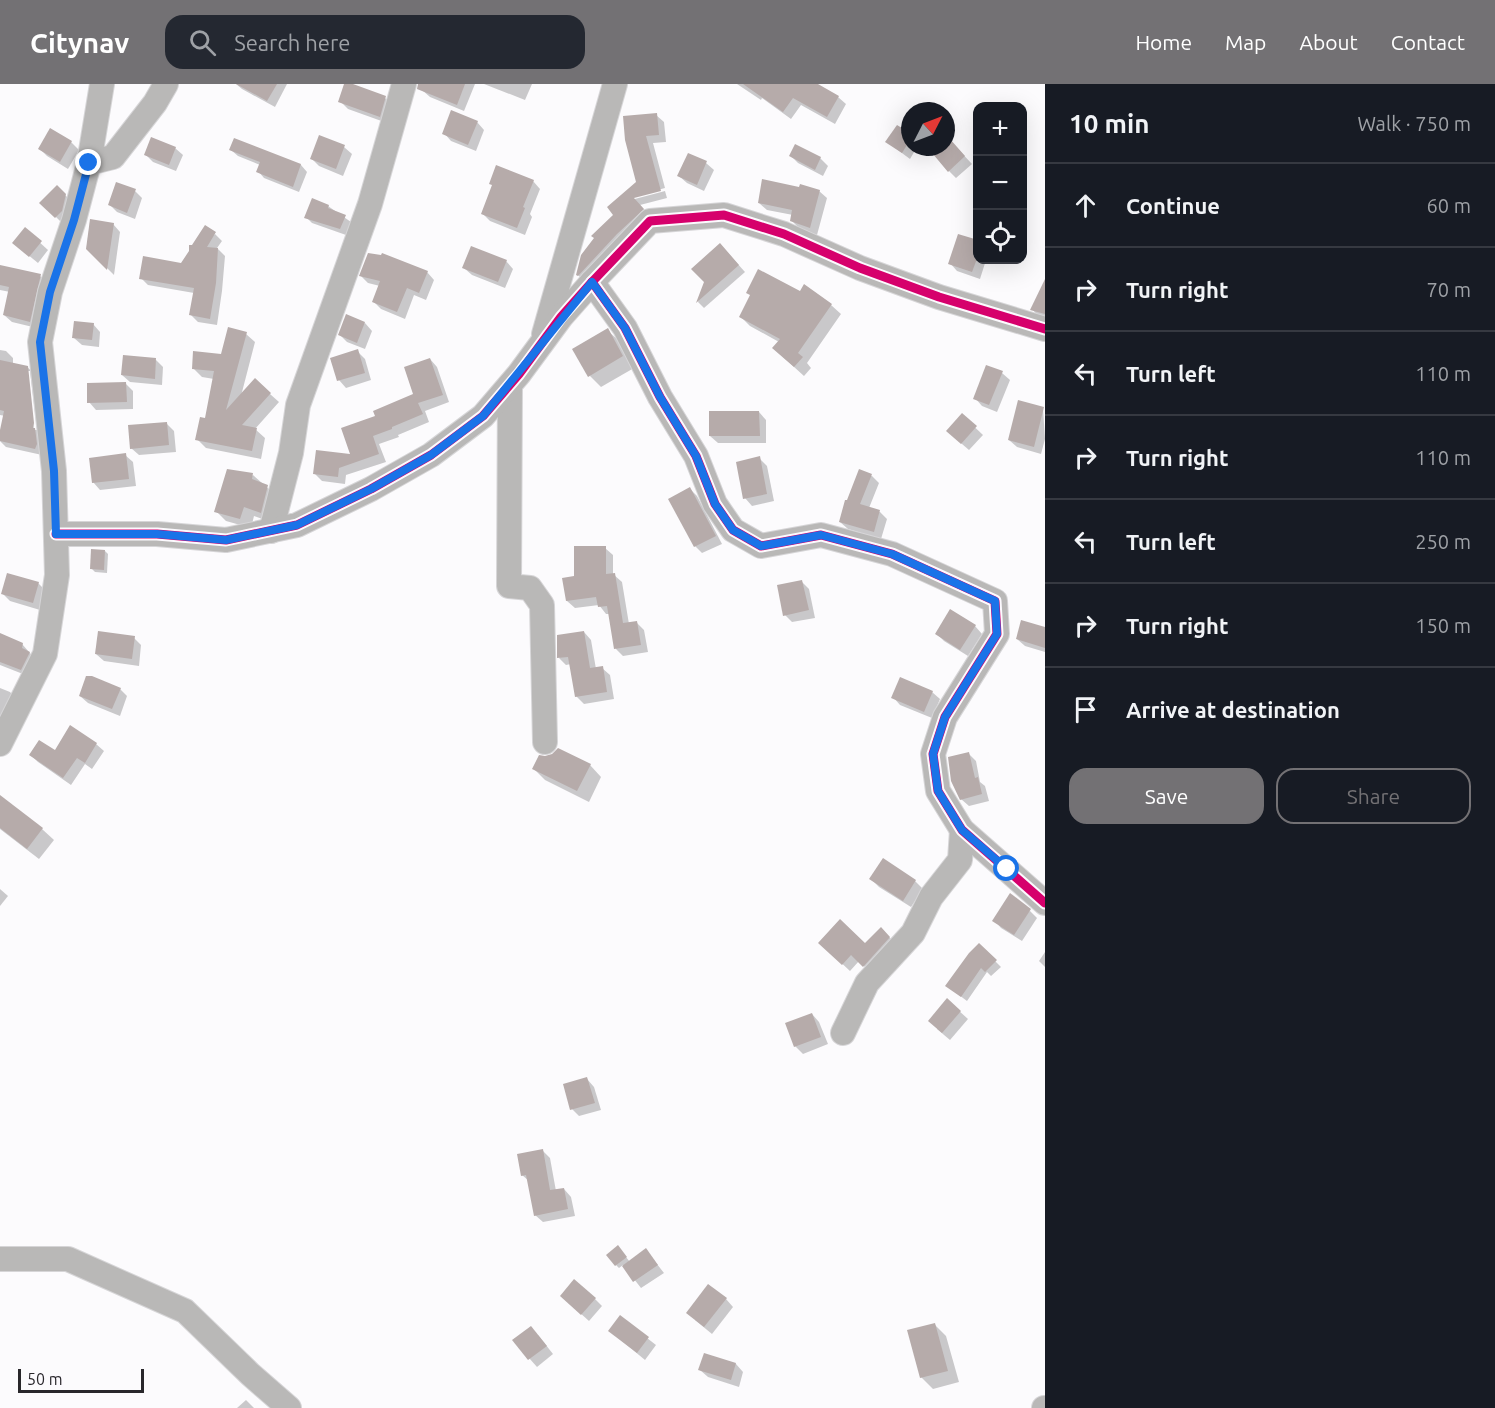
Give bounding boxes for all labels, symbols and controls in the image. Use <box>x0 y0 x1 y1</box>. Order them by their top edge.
search box <box>165 15 585 69</box>
icon: search <box>186 26 219 59</box>
text: Citynav <box>30 27 129 58</box>
text: Search here <box>234 30 350 55</box>
text: Home <box>1135 30 1192 54</box>
text: Map <box>1225 30 1266 54</box>
text: About <box>1299 30 1358 54</box>
text: Contact <box>1391 30 1465 54</box>
north arrow <box>901 102 955 156</box>
map controls <box>973 102 1027 264</box>
button: + <box>973 102 1027 156</box>
text: 10 min <box>1069 109 1149 138</box>
text: Walk · 750 m <box>1358 112 1471 135</box>
route end <box>75 149 101 175</box>
button: − <box>973 156 1027 210</box>
icon: ahead <box>1069 189 1102 222</box>
text: Continue <box>1126 193 1220 218</box>
text: 60 m <box>1427 194 1471 217</box>
button: locate <box>973 210 1027 264</box>
icon: right <box>1069 273 1102 306</box>
text: Turn right <box>1126 277 1228 302</box>
text: 70 m <box>1427 278 1471 301</box>
icon: left <box>1069 357 1102 390</box>
text: Turn left <box>1126 361 1216 386</box>
text: 110 m <box>1415 362 1471 385</box>
icon: right <box>1069 441 1102 474</box>
text: Turn right <box>1126 445 1228 470</box>
text: 110 m <box>1415 446 1471 469</box>
icon: left <box>1069 525 1102 558</box>
text: Turn left <box>1126 529 1216 554</box>
text: 250 m <box>1415 530 1471 553</box>
icon: right <box>1069 609 1102 642</box>
text: Turn right <box>1126 613 1228 638</box>
text: 150 m <box>1415 614 1471 637</box>
icon: arrive <box>1069 693 1102 726</box>
text: Arrive at destination <box>1126 697 1340 722</box>
button: Save <box>1069 768 1264 824</box>
button: Share <box>1276 768 1471 824</box>
route start <box>993 855 1019 881</box>
scale bar <box>18 1366 144 1394</box>
text: 50 m <box>27 1370 63 1388</box>

